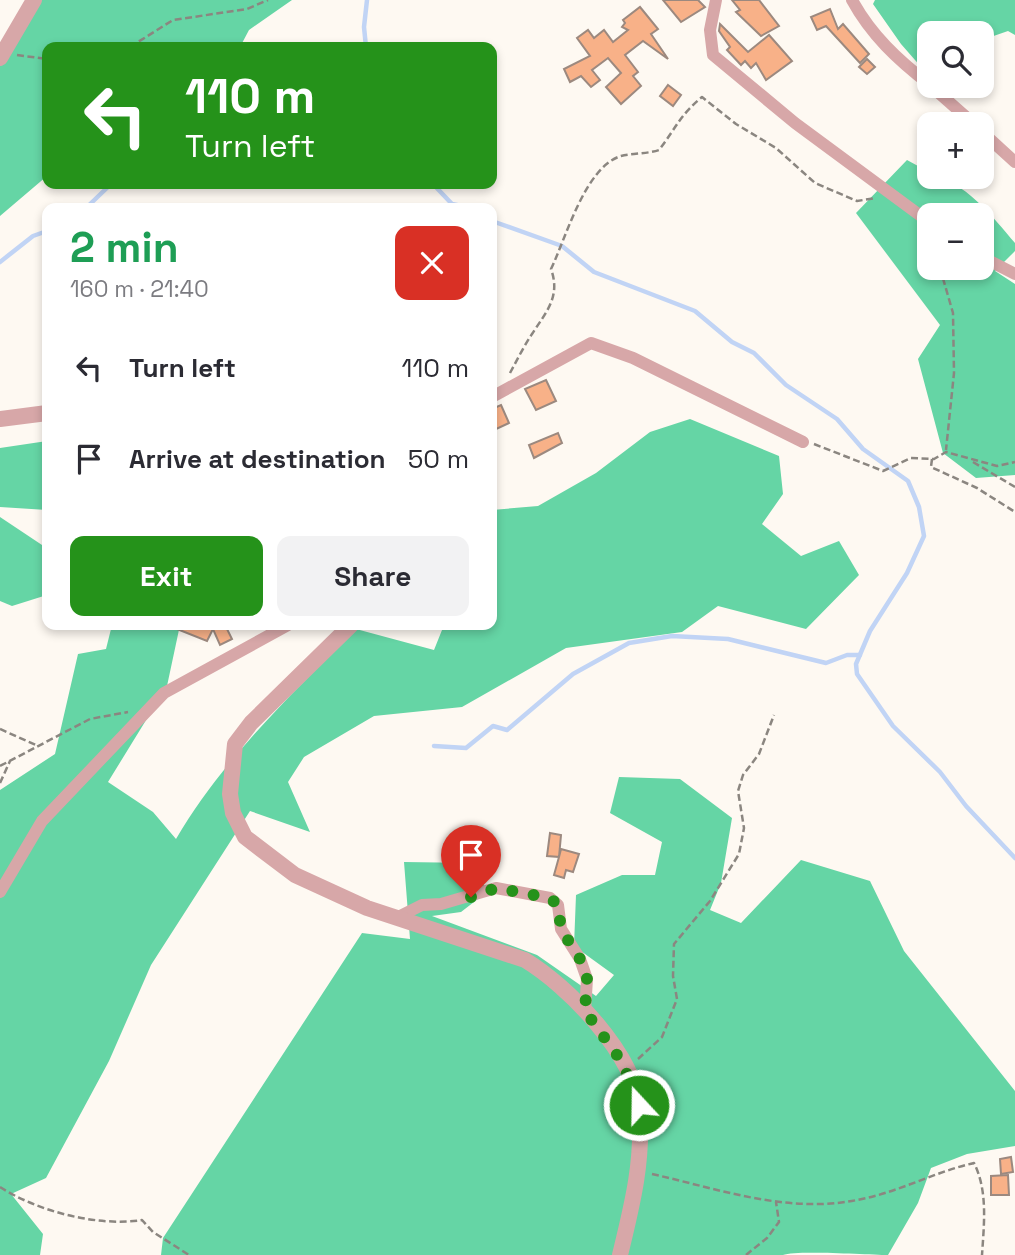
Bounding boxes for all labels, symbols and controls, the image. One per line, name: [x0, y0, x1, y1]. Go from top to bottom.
map controls: [917, 21, 994, 280]
button: search: [917, 21, 994, 98]
text: 110 m: [185, 65, 315, 127]
icon: left: [70, 70, 161, 161]
button: +: [917, 112, 994, 189]
text: Turn left: [185, 126, 315, 166]
button: −: [917, 203, 994, 280]
text: 2 min: [70, 221, 179, 274]
button: close: [395, 226, 469, 300]
text: 160 m · 21:40: [70, 274, 209, 304]
icon: left: [70, 349, 108, 387]
text: Turn left: [129, 351, 236, 385]
text: 110 m: [402, 351, 469, 385]
icon: arrive: [70, 440, 108, 478]
text: Arrive at destination: [129, 442, 386, 476]
text: 50 m: [408, 442, 469, 476]
button: Exit: [70, 536, 263, 616]
button: Share: [277, 536, 469, 616]
pin: [441, 825, 501, 897]
icon: arrive: [452, 836, 490, 874]
position arrow: [602, 1068, 676, 1142]

